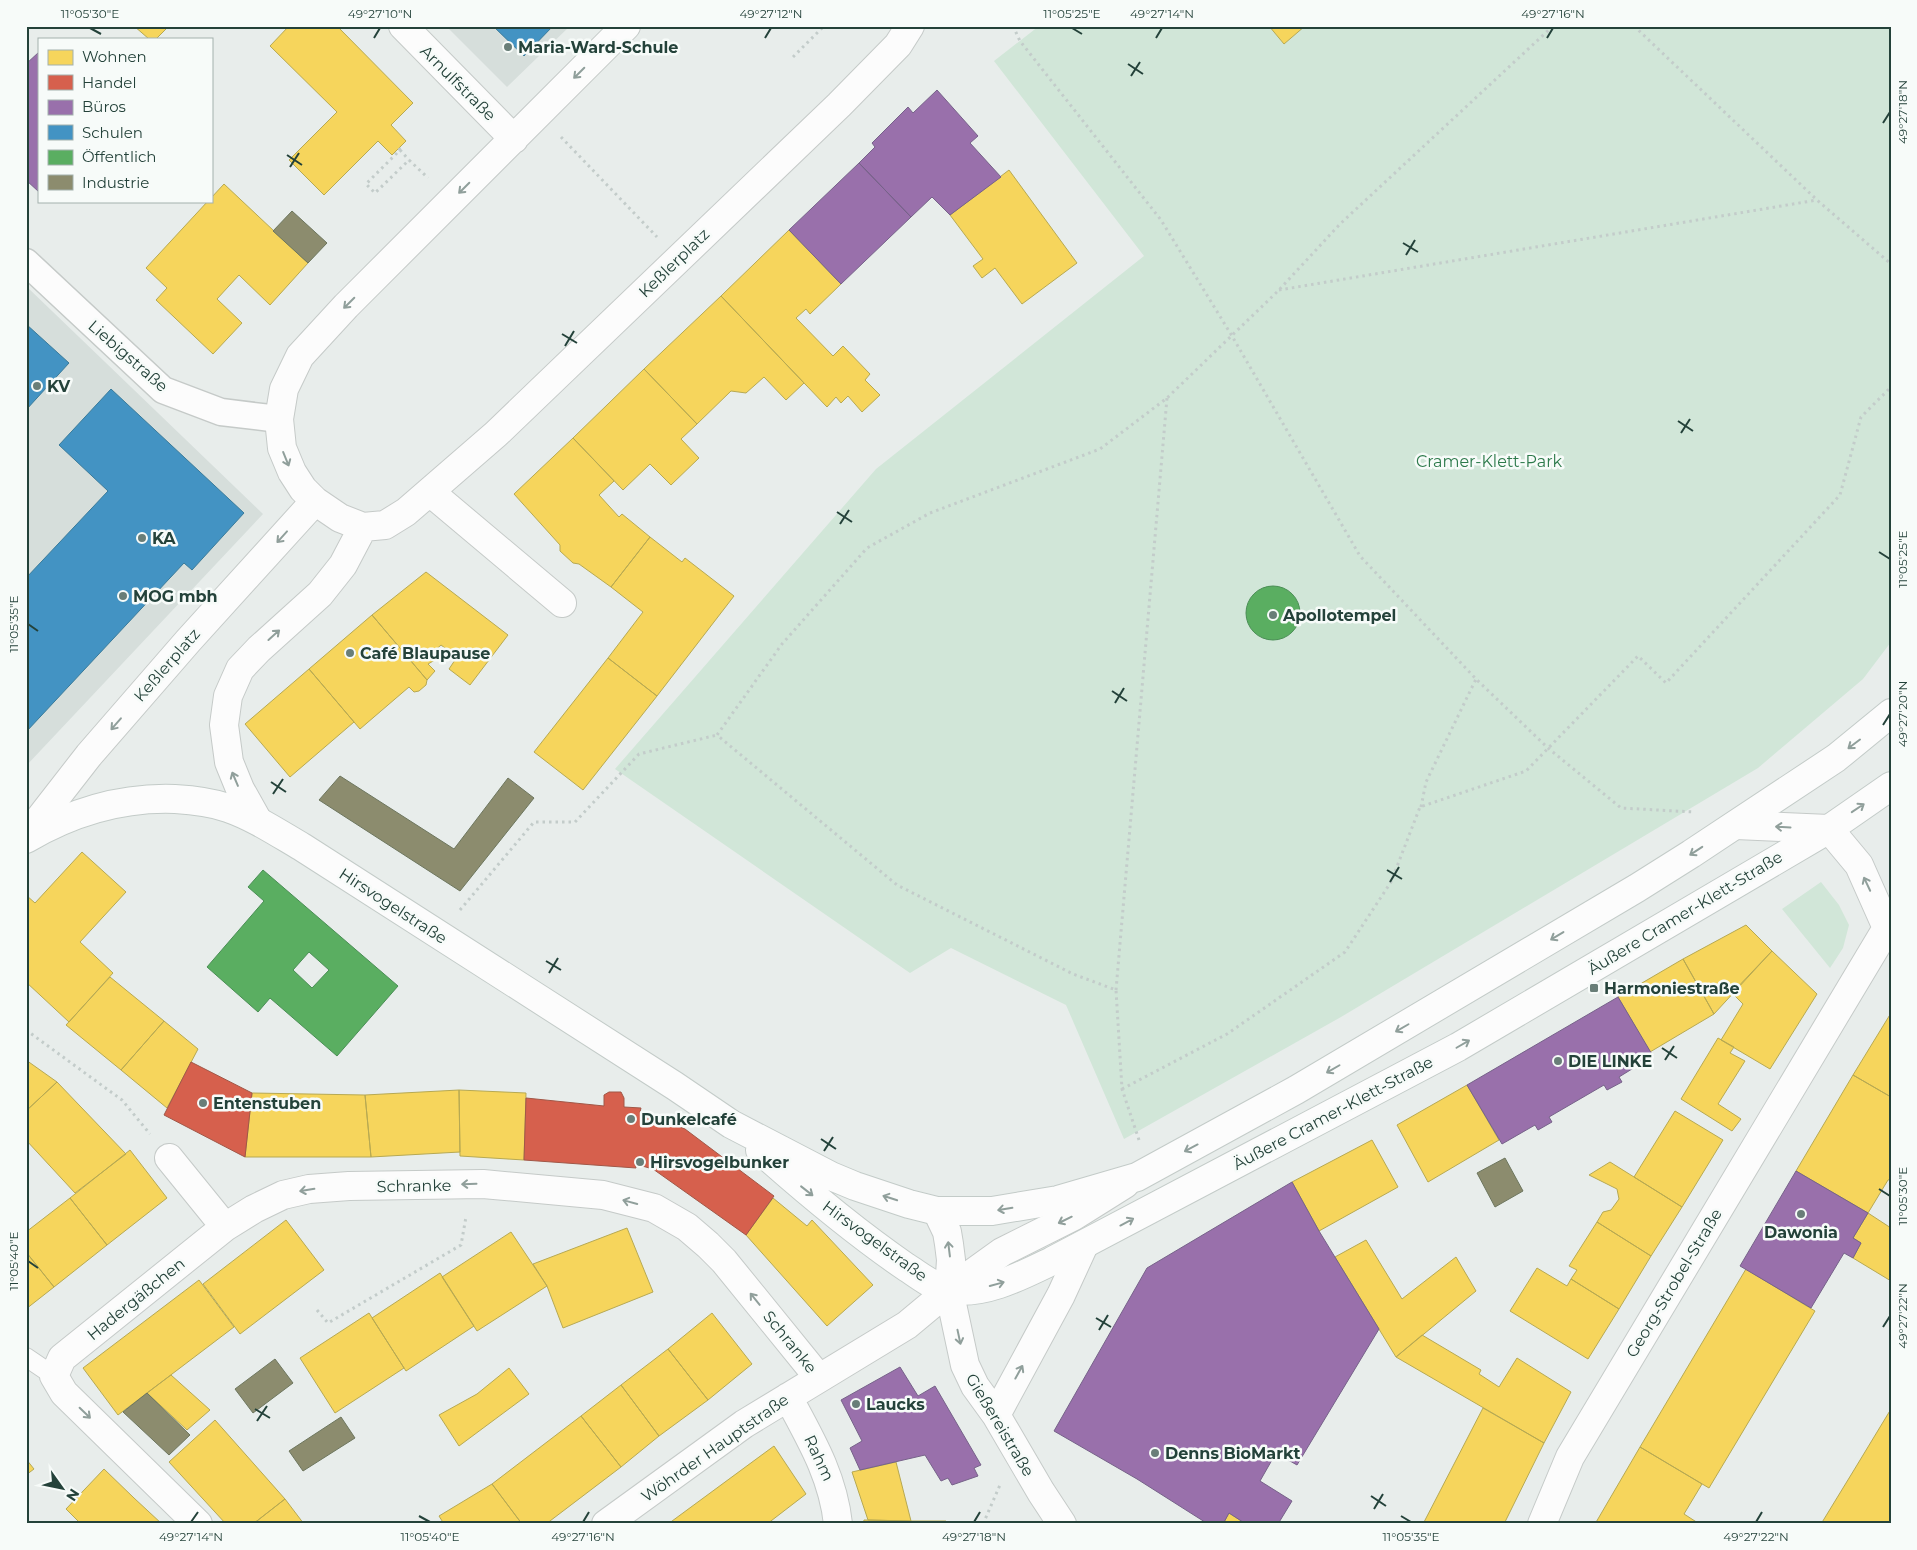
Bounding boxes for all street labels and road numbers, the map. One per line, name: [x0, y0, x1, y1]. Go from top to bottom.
street label: Arnulfstraße: [416, 41, 500, 125]
street label: Keßlerplatz: [635, 225, 713, 301]
street label: Liebigstraße: [84, 316, 172, 396]
street label: Keßlerplatz: [130, 624, 204, 706]
street label: Äußere Cramer-Klett-Straße: [1584, 846, 1786, 979]
street label: Hirsvogelstraße: [336, 864, 450, 948]
street label: Äußere Cramer-Klett-Straße: [1229, 1051, 1436, 1174]
street label: Schranke: [377, 1176, 451, 1196]
street label: Hirsvogelstraße: [819, 1197, 931, 1285]
street label: Georg-Strobel-Straße: [1622, 1205, 1726, 1361]
street label: Hadergäßchen: [83, 1254, 189, 1344]
street label: Schranke: [759, 1307, 821, 1377]
street label: Gießereistraße: [962, 1370, 1038, 1480]
street label: Wöhrder Hauptstraße: [638, 1390, 792, 1506]
street label: Rahm: [800, 1432, 838, 1484]

